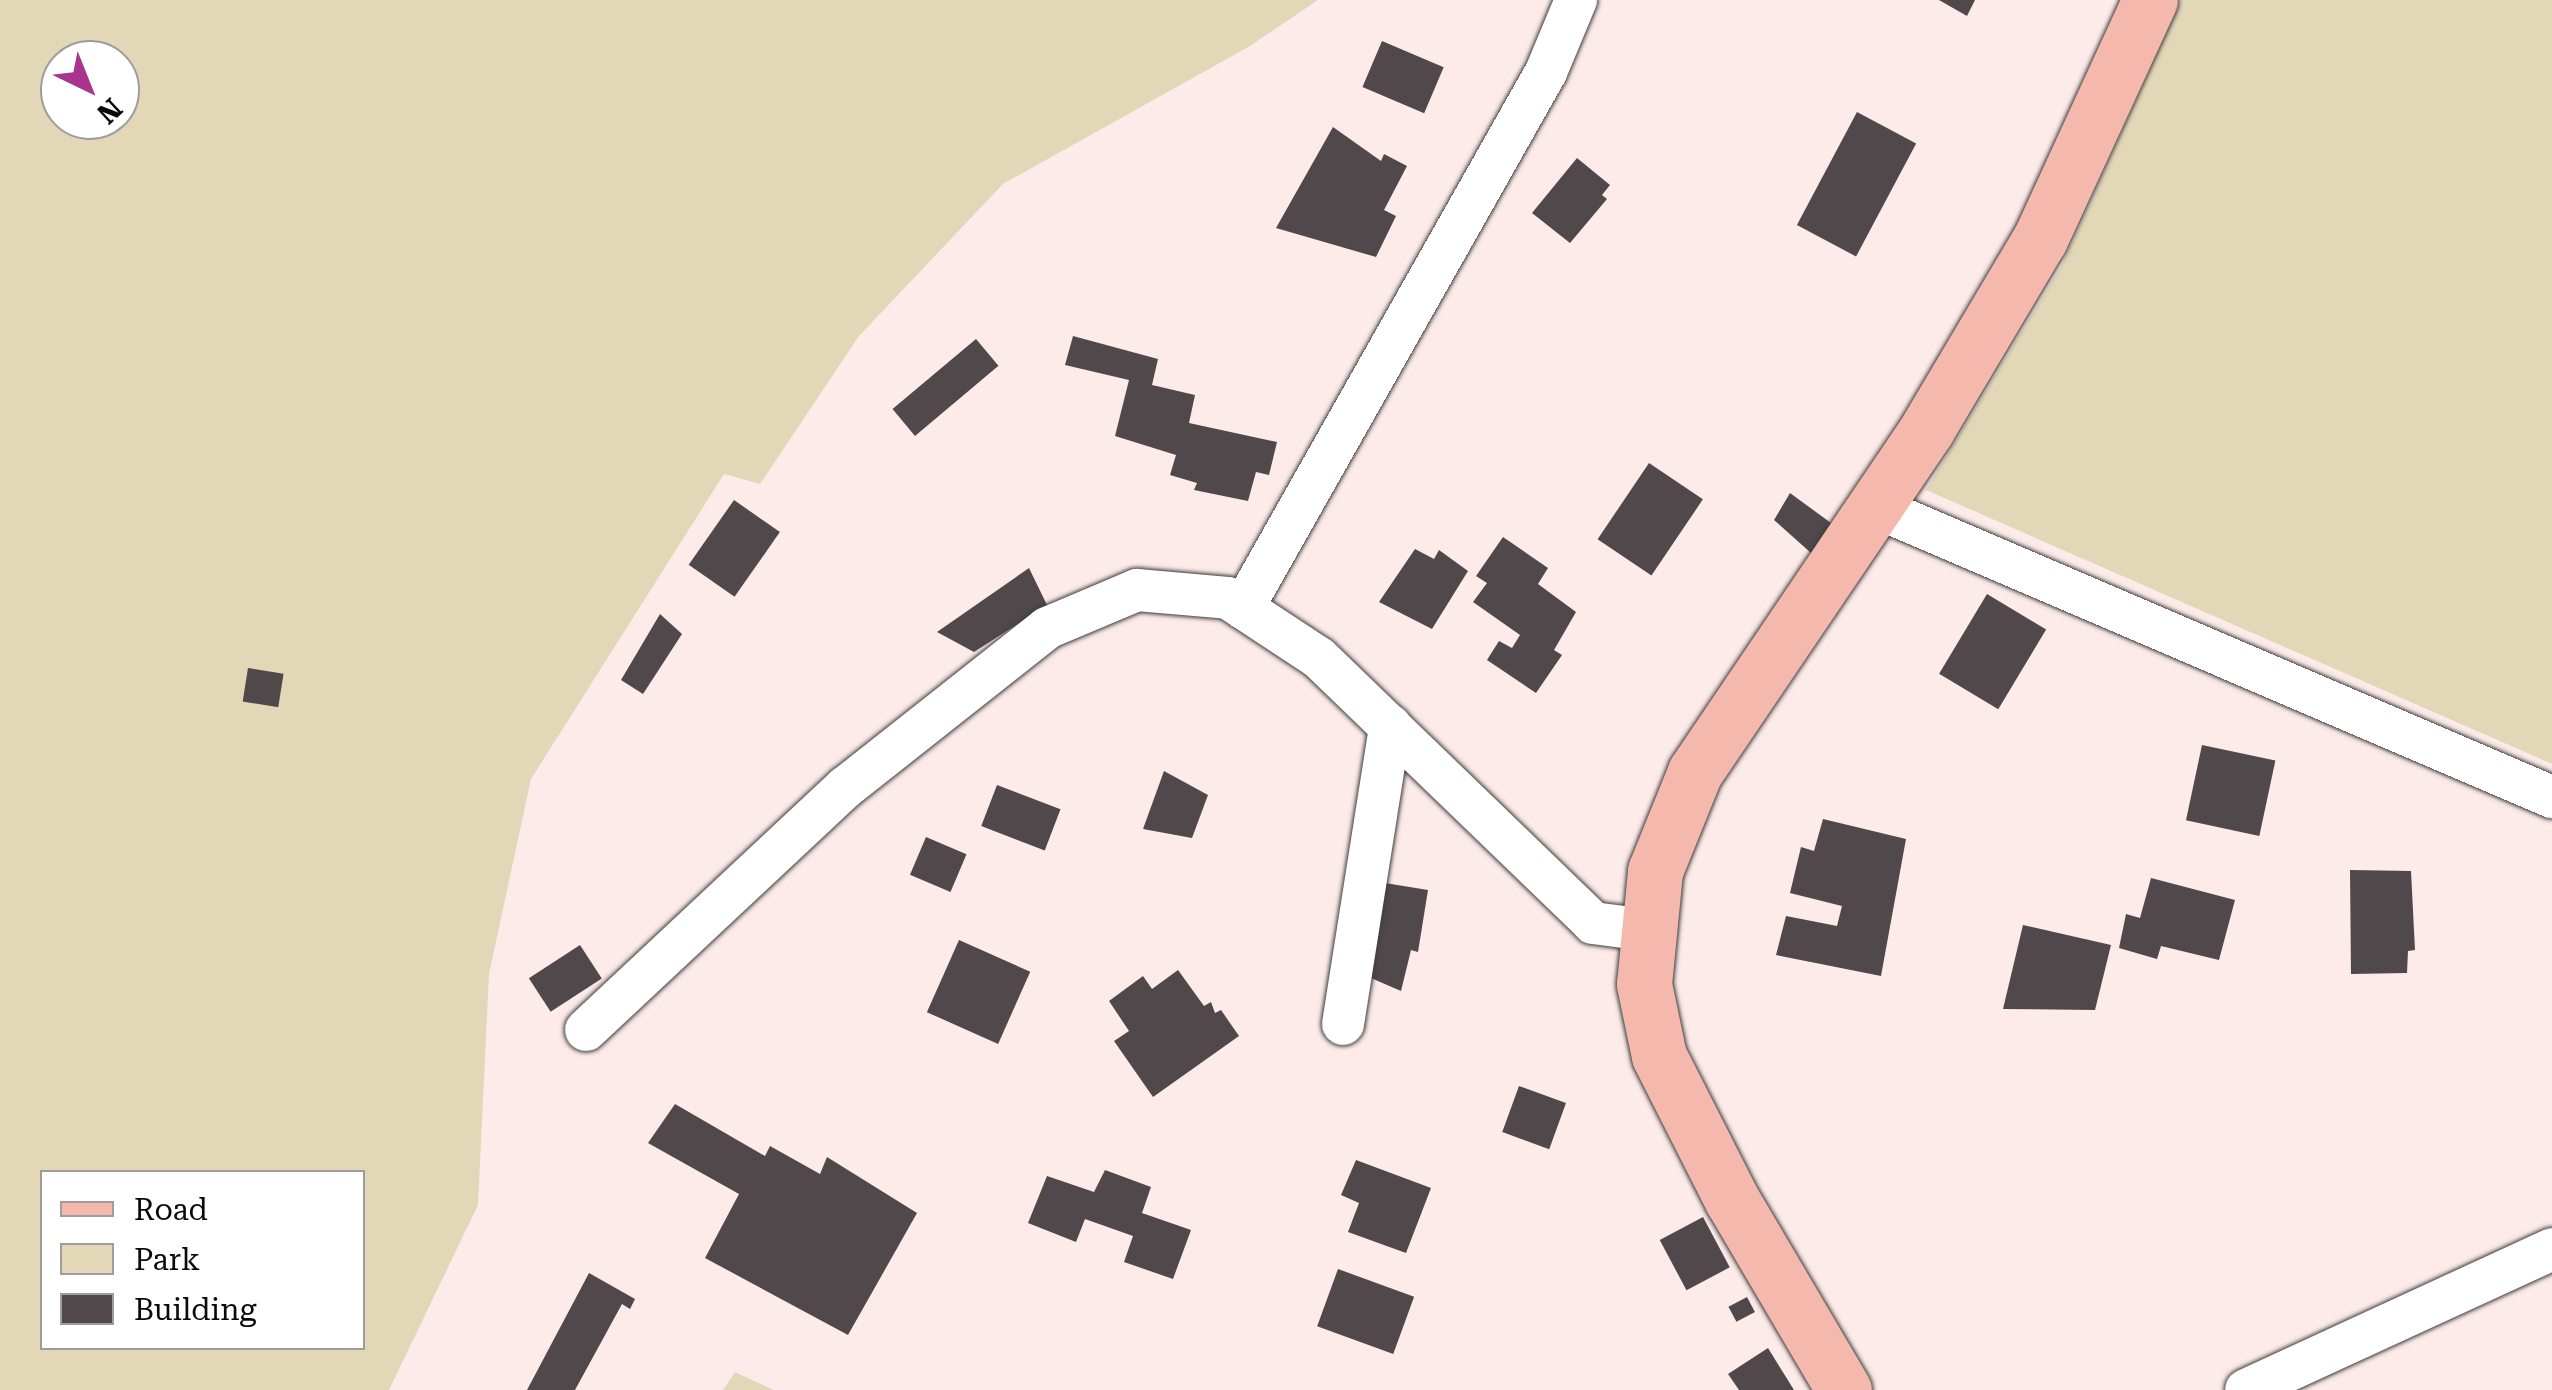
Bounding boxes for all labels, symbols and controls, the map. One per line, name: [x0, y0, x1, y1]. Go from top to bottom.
north arrow: [40, 40, 140, 140]
text: N: [90, 91, 129, 130]
legend: [40, 1170, 365, 1350]
text: Road: [134, 1192, 208, 1227]
text: Park: [134, 1242, 200, 1277]
text: Building: [134, 1292, 257, 1327]

